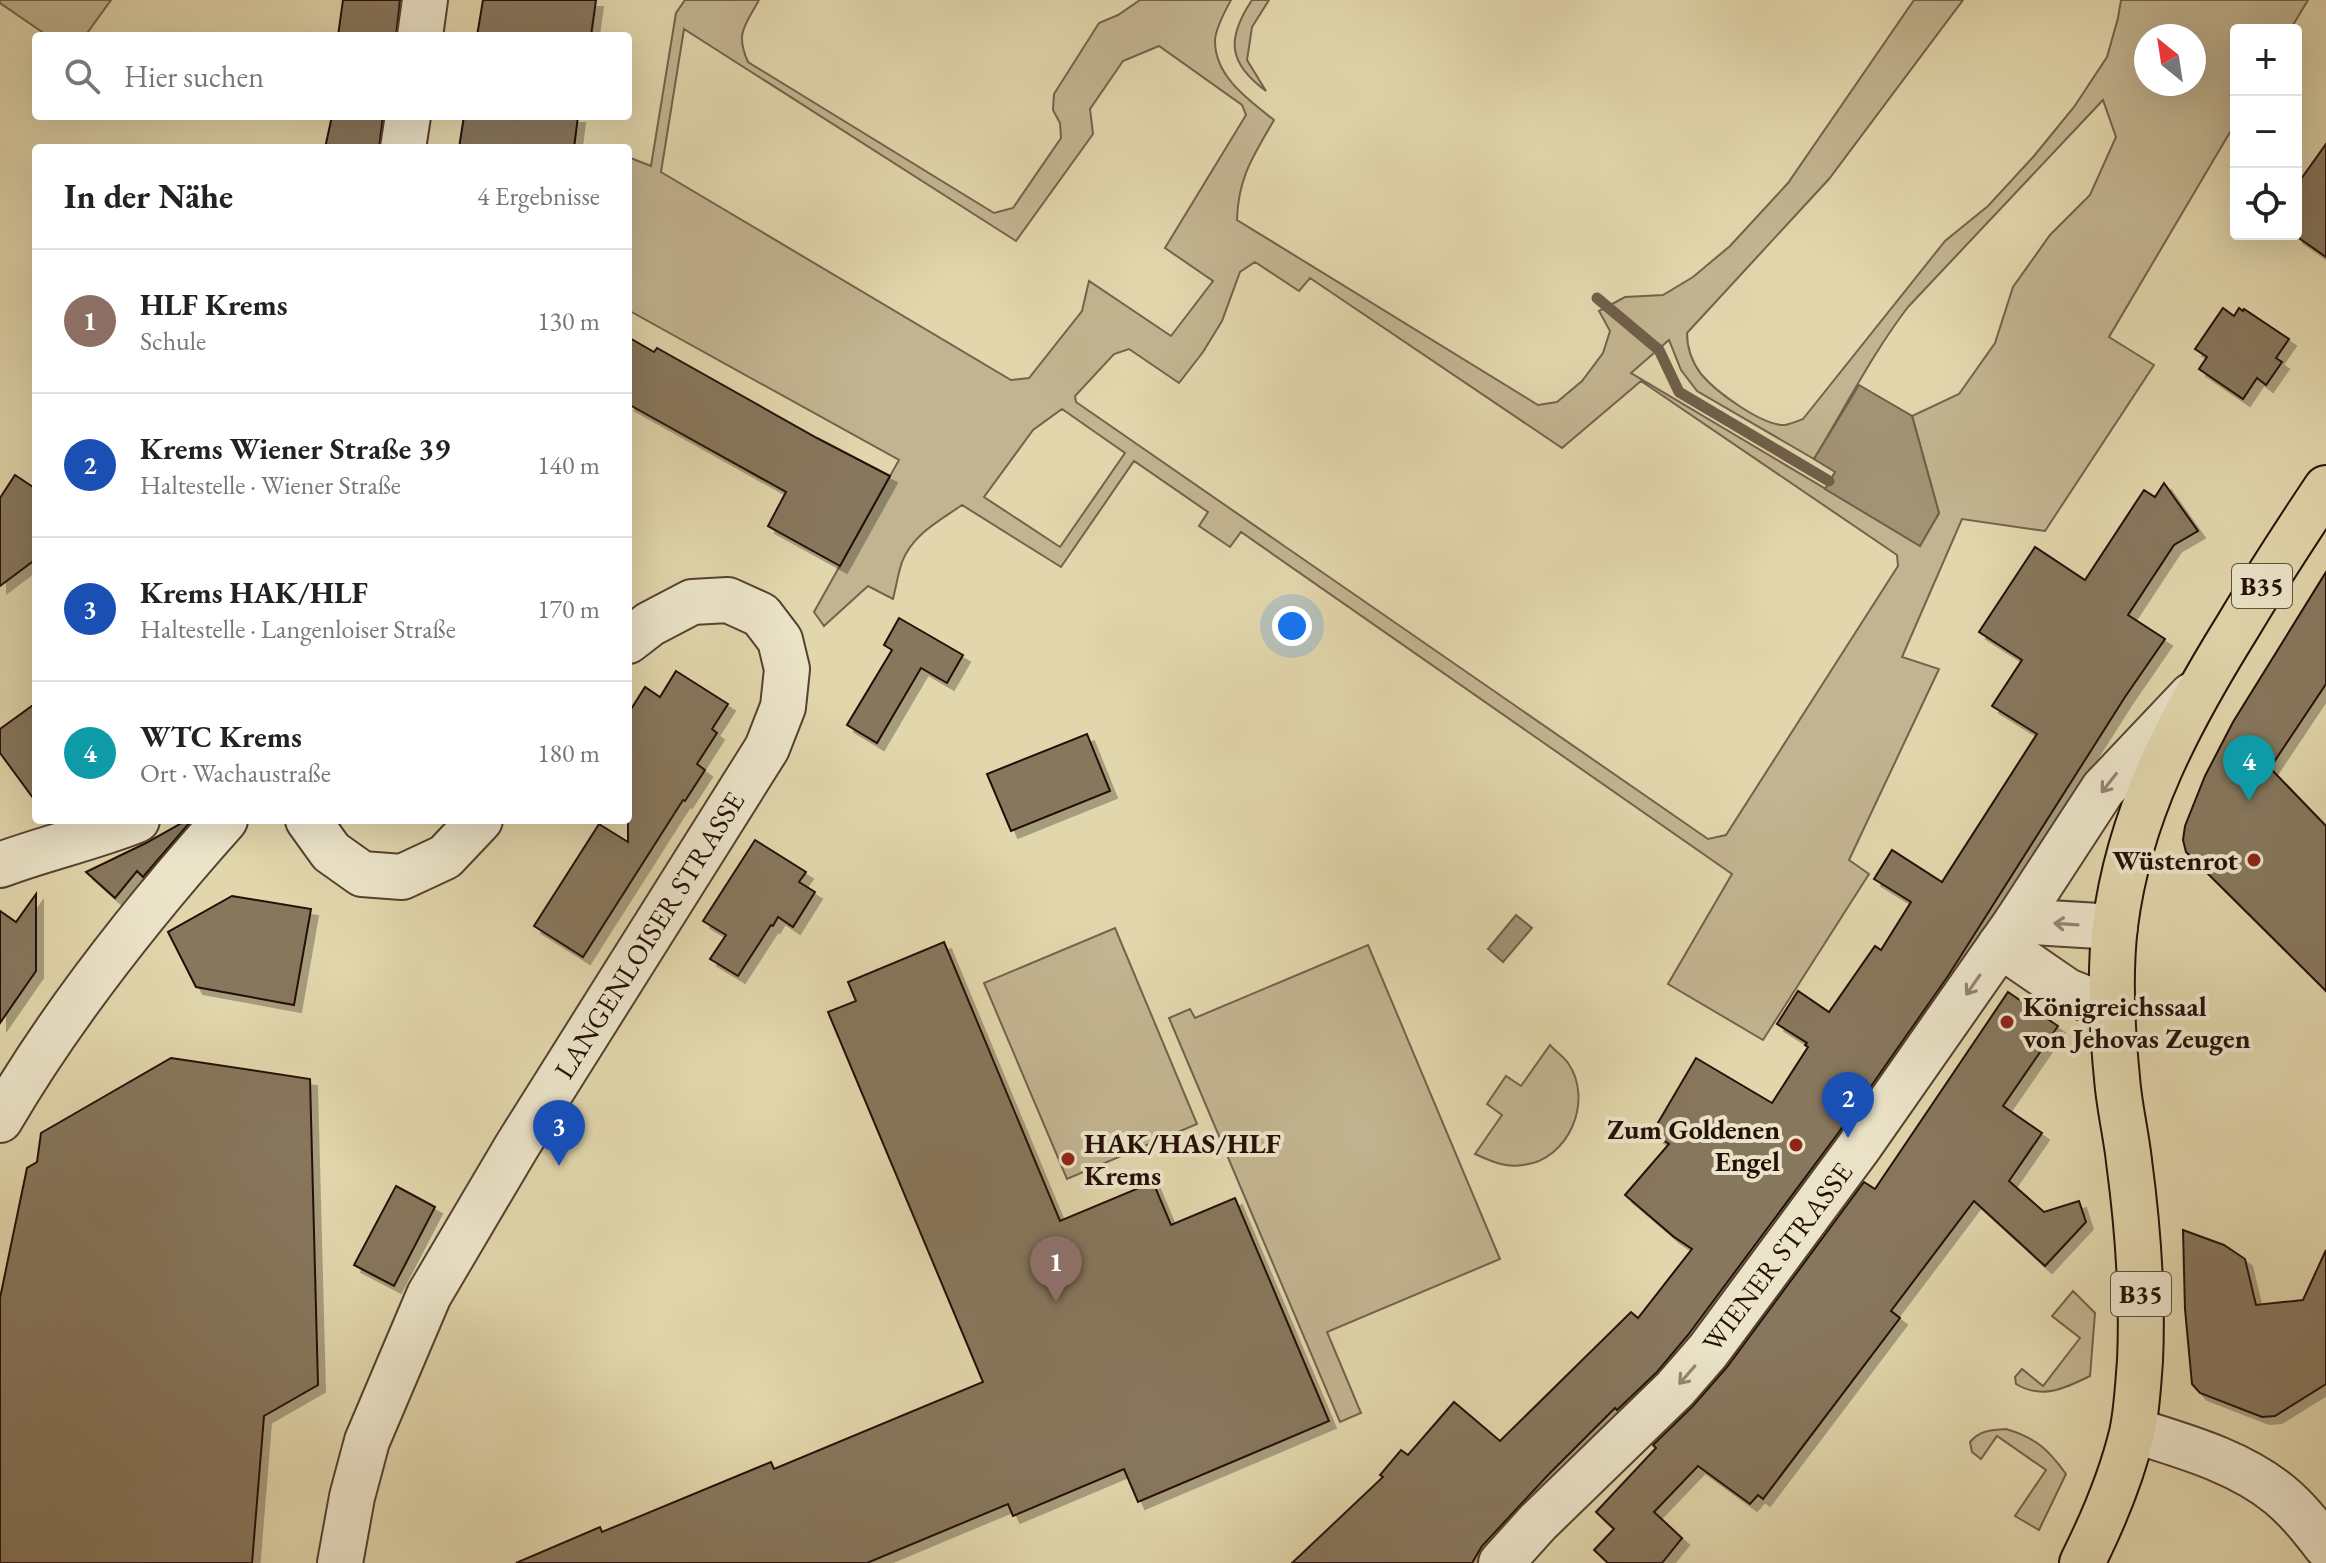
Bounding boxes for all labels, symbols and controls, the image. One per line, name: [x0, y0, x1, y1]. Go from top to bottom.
north arrow: [2134, 24, 2206, 96]
map controls: [2230, 24, 2302, 240]
button: +: [2230, 24, 2302, 96]
search box: [32, 32, 632, 120]
icon: search: [60, 54, 104, 98]
text: Hier suchen: [124, 57, 264, 96]
button: −: [2230, 96, 2302, 168]
button: locate: [2230, 168, 2302, 240]
text: In der Nähe: [64, 174, 233, 218]
text: 4 Ergebnisse: [477, 179, 600, 213]
text: HLF Krems: [140, 285, 288, 324]
text: 1: [83, 304, 97, 338]
text: 130 m: [537, 304, 600, 338]
text: Schule: [140, 324, 206, 358]
text: Krems Wiener Straße 39: [140, 429, 450, 468]
text: 2: [83, 448, 97, 482]
text: 140 m: [537, 448, 600, 482]
text: Haltestelle · Wiener Straße: [140, 468, 401, 502]
road number: B35: [2232, 564, 2292, 608]
text: Krems HAK/HLF: [140, 573, 368, 612]
text: 3: [83, 592, 97, 626]
text: 170 m: [537, 592, 600, 626]
your location: [1272, 606, 1312, 646]
text: Haltestelle · Langenloiser Straße: [140, 612, 456, 646]
text: WTC Krems: [140, 717, 302, 756]
pin: 4: [2223, 735, 2275, 801]
text: 4: [83, 736, 97, 770]
text: 180 m: [537, 736, 600, 770]
text: Ort · Wachaustraße: [140, 756, 331, 790]
one-way arrow: [2100, 772, 2117, 793]
street label: LANGENLOISER STRASSE: [546, 785, 752, 1085]
place label: Wüstenrot: [2112, 842, 2238, 878]
marker: Wüstenrot: [2245, 851, 2263, 869]
one-way arrow: [2053, 916, 2080, 931]
one-way arrow: [1965, 973, 1981, 995]
place label: Königreichssaal von Jehovas Zeugen: [2023, 988, 2251, 1056]
marker: Königreichssaal von Jehovas Zeugen: [1998, 1013, 2016, 1031]
pin: 2: [1822, 1072, 1874, 1138]
pin: 3: [533, 1100, 585, 1166]
place label: Zum Goldenen Engel: [1607, 1111, 1780, 1179]
place label: HAK/HAS/HLF Krems: [1084, 1125, 1281, 1193]
marker: Zum Goldenen Engel: [1787, 1136, 1805, 1154]
marker: HAK/HAS/HLF Krems: [1059, 1150, 1077, 1168]
street label: WIENER STRASSE: [1694, 1155, 1860, 1359]
pin: 1: [1030, 1236, 1082, 1302]
road number: B35: [2111, 1272, 2171, 1316]
one-way arrow: [1678, 1365, 1696, 1385]

